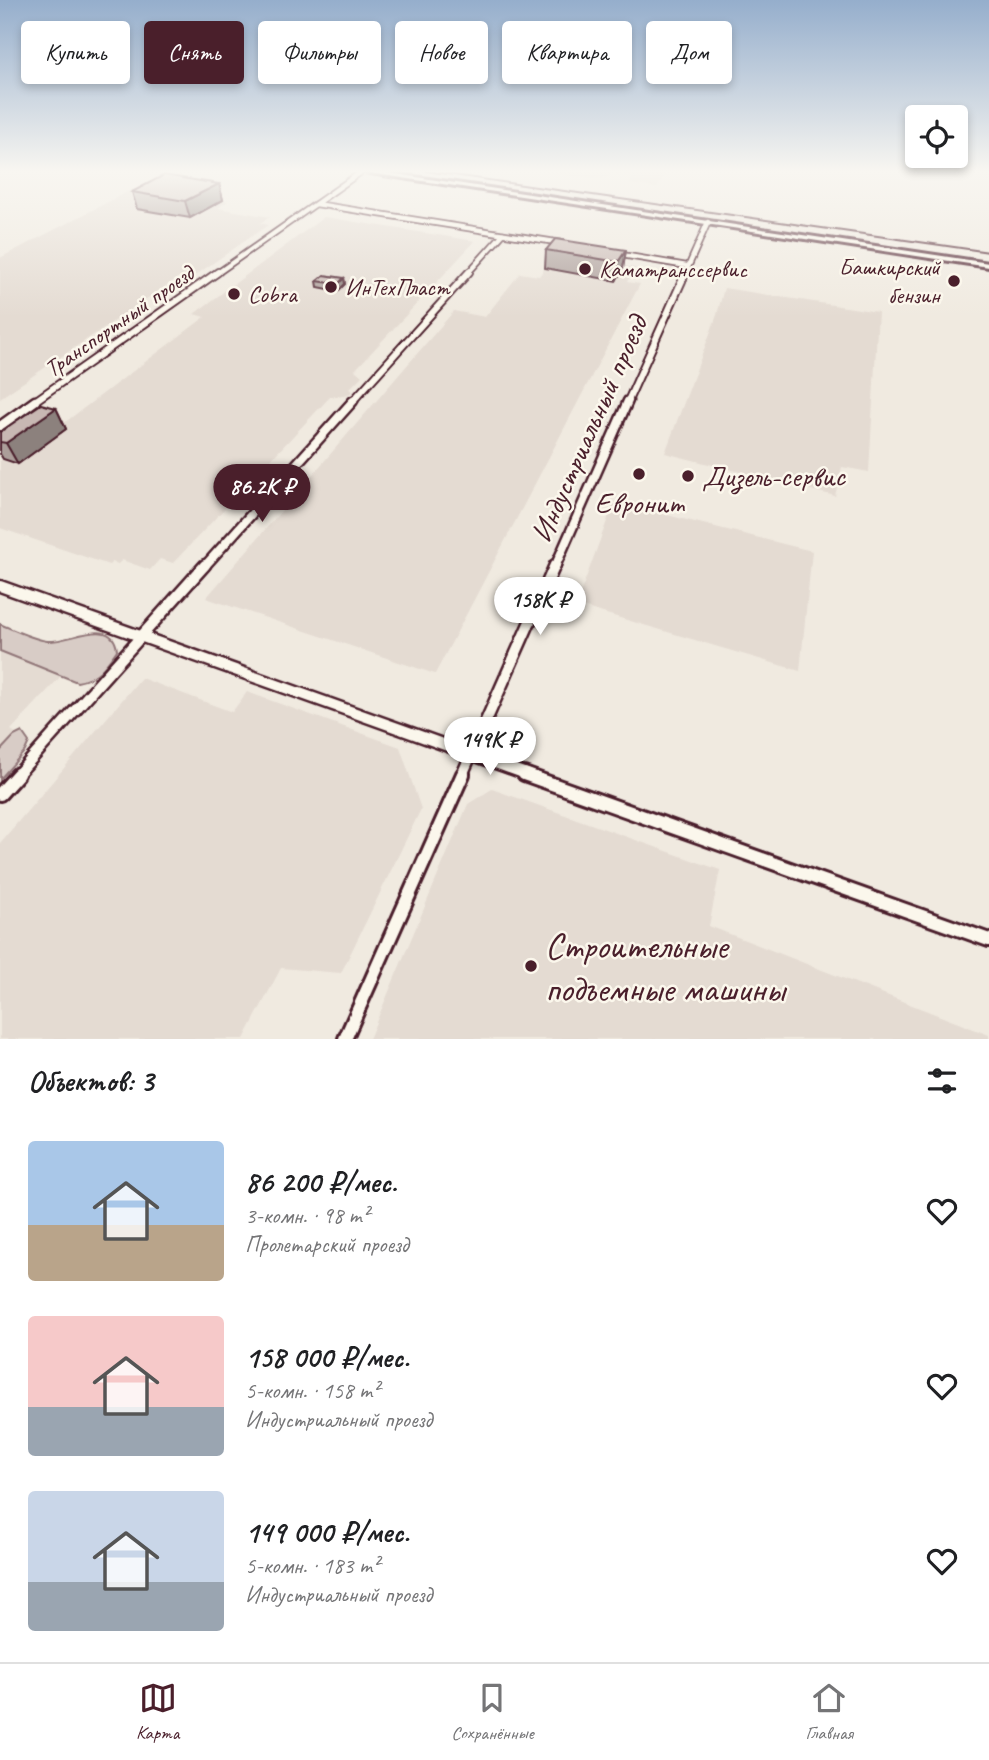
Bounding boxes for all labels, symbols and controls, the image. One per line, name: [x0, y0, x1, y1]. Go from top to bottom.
chip: Купить: [21, 21, 130, 84]
chip: Снять: [144, 21, 244, 84]
chip: Фильтры: [258, 21, 381, 84]
chip: Новое: [395, 21, 488, 84]
chip: Квартира: [502, 21, 632, 84]
chip: Дом: [646, 21, 732, 84]
map controls: [905, 105, 968, 168]
button: locate: [905, 105, 968, 168]
place label: Башкирский бензин: [839, 252, 942, 310]
place label: Каматранссервис: [599, 254, 748, 284]
street label: Транспортный проезд: [38, 257, 202, 384]
marker: Каматранссервис: [577, 261, 593, 277]
place label: ИнТехПласт: [345, 272, 451, 302]
marker: Башкирский бензин: [946, 273, 962, 289]
place label: Cobra: [248, 279, 298, 309]
marker: ИнТехПласт: [323, 279, 339, 295]
marker: Cobra: [226, 286, 242, 302]
street label: Индустриальный проезд: [522, 308, 657, 548]
place label: Дизель-сервис: [702, 457, 846, 495]
pin: 86.2K ₽: [197, 464, 327, 524]
marker: Евронит: [631, 466, 647, 482]
marker: Дизель-сервис: [680, 468, 696, 484]
text: 86.2K ₽: [229, 472, 295, 501]
place label: Евронит: [595, 484, 686, 522]
pin: 158K ₽: [483, 578, 597, 637]
text: 158K ₽: [510, 585, 570, 614]
pin: 149K ₽: [433, 718, 547, 777]
text: 149K ₽: [460, 725, 520, 754]
place label: Строительные подъемные машины: [545, 922, 787, 1012]
marker: Строительные подъемные машины: [523, 958, 539, 974]
text: Объектов: 3: [28, 1062, 153, 1100]
icon: filters: [923, 1062, 961, 1100]
text: 86 200 ₽/мес.: [245, 1163, 397, 1201]
icon: home: [84, 1169, 168, 1253]
icon: heart: [923, 1192, 961, 1230]
text: 3-комн. · 98 m²: [245, 1201, 369, 1230]
text: Пролетарский проезд: [245, 1230, 409, 1259]
text: 158 000 ₽/мес.: [245, 1338, 409, 1376]
icon: home: [84, 1344, 168, 1428]
icon: heart: [923, 1367, 961, 1405]
text: 5-комн. · 158 m²: [245, 1376, 379, 1405]
text: Индустриальный проезд: [245, 1405, 432, 1434]
text: 149 000 ₽/мес.: [245, 1513, 409, 1551]
icon: home: [84, 1519, 168, 1603]
icon: heart: [923, 1542, 961, 1580]
text: 5-комн. · 183 m²: [245, 1551, 379, 1580]
text: Индустриальный проезд: [245, 1580, 432, 1609]
tab: Карта: [136, 1679, 179, 1745]
tab: Сохранённые: [451, 1679, 534, 1745]
tab: Главная: [805, 1679, 853, 1745]

